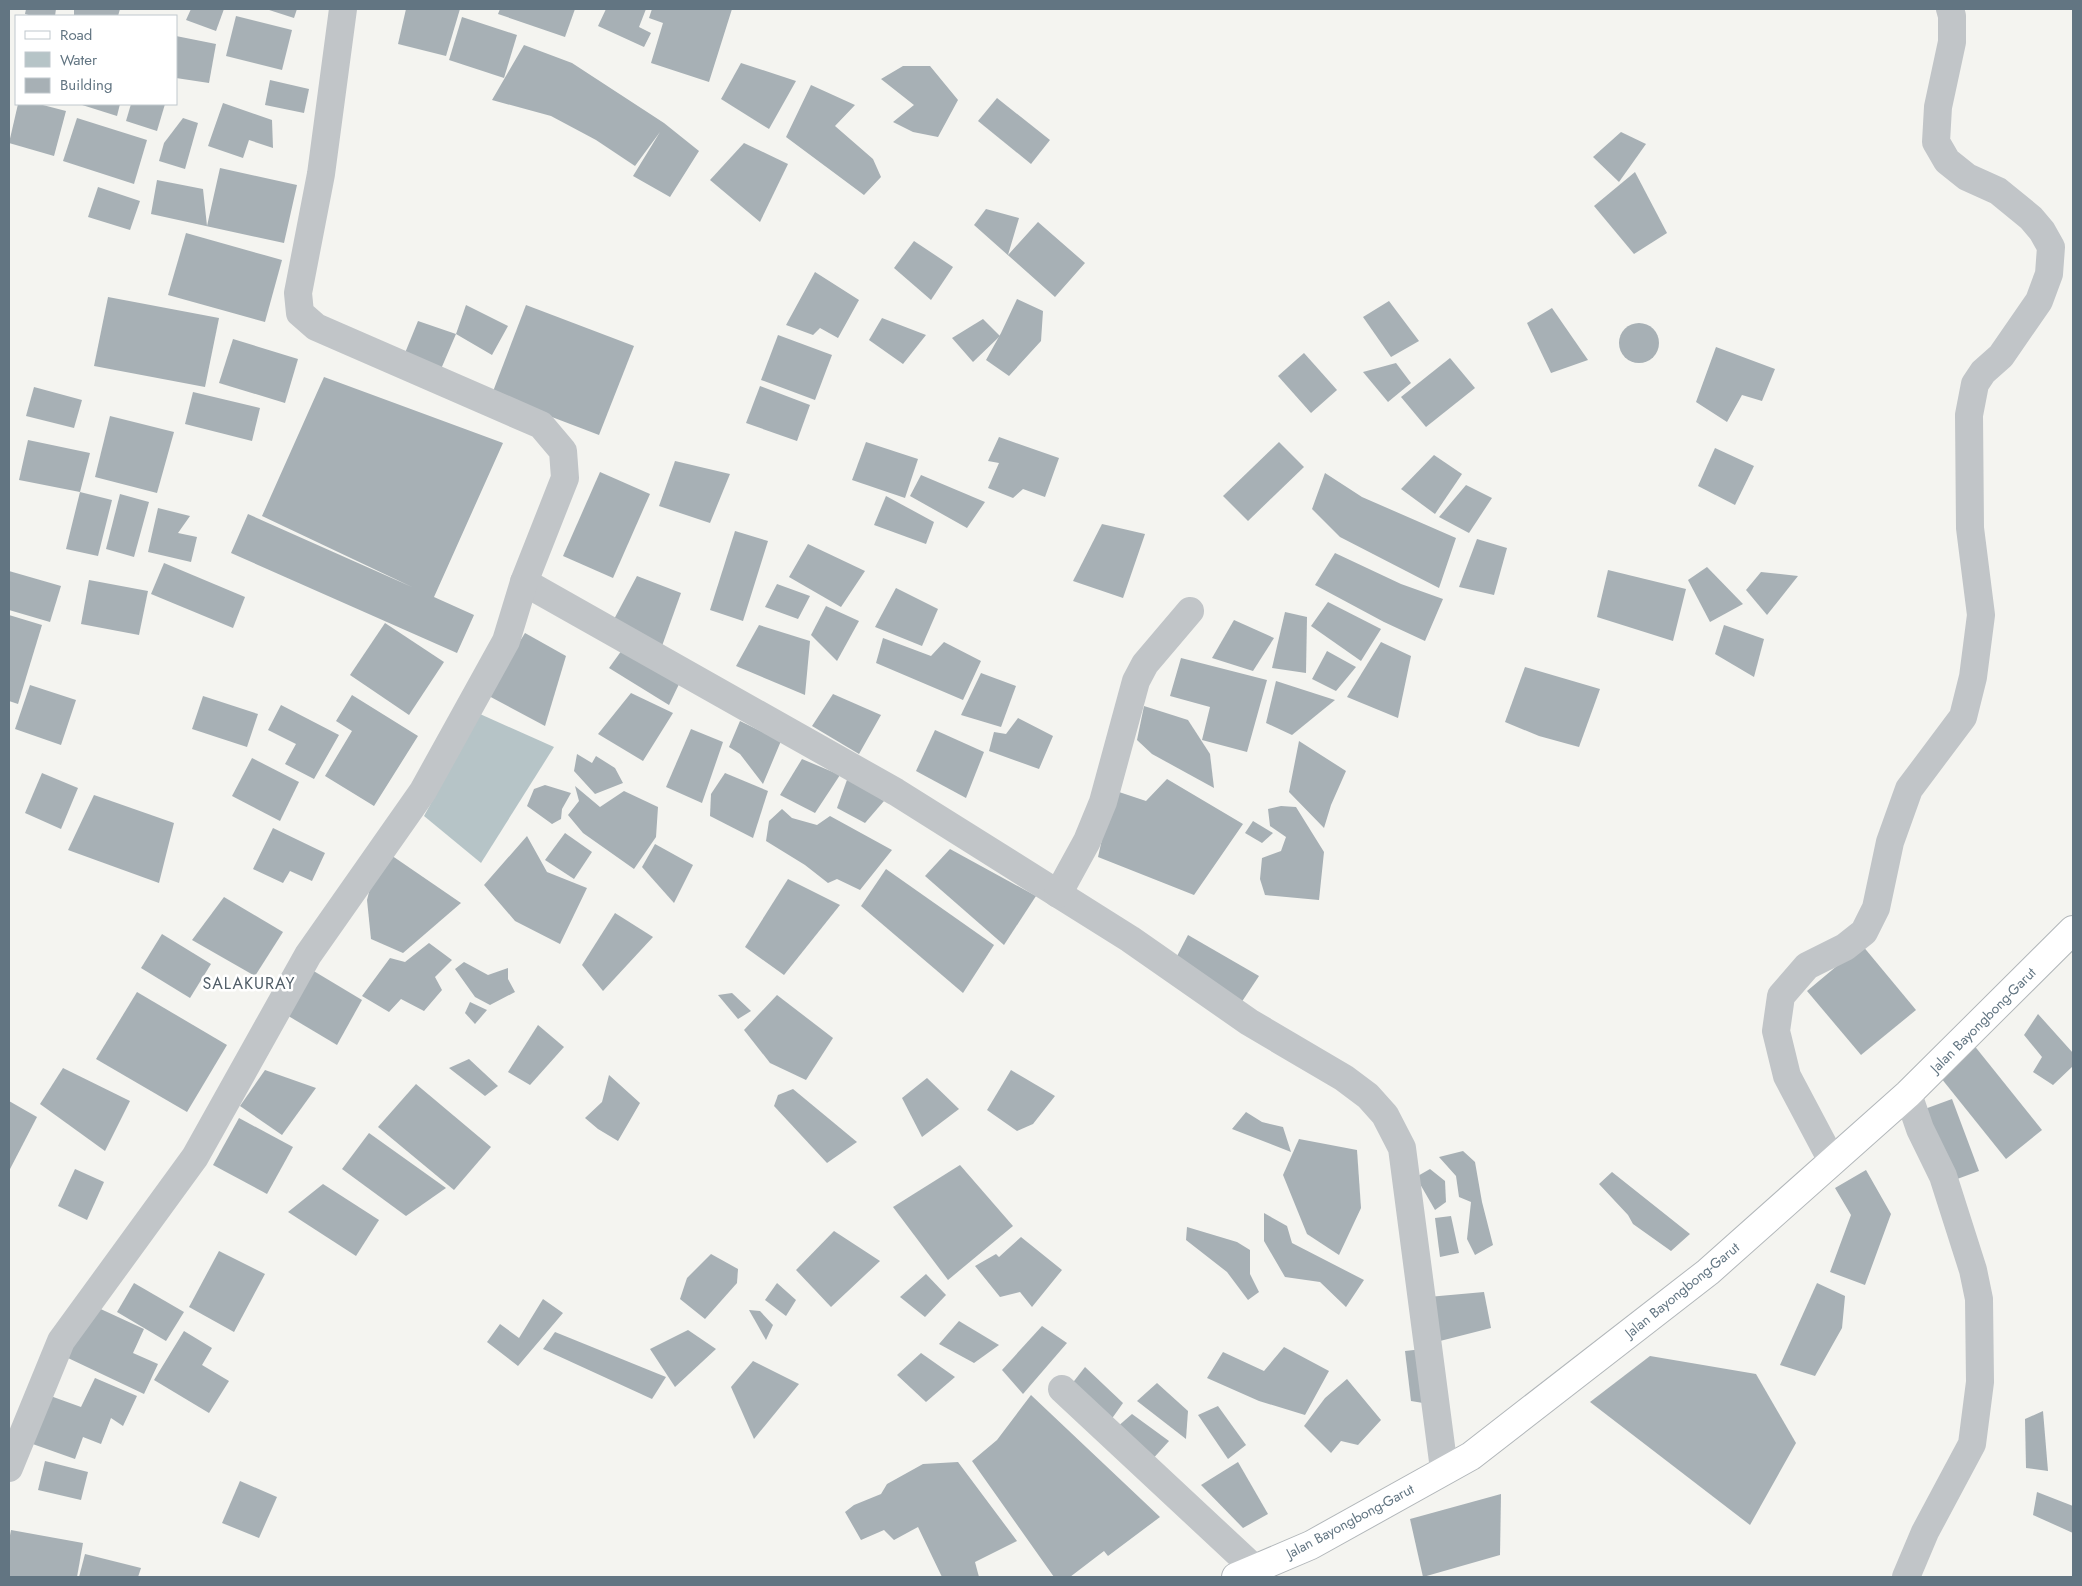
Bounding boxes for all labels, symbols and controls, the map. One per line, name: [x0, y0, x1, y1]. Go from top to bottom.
legend: [15, 15, 178, 105]
text: Road: [60, 24, 92, 46]
text: Water: [60, 49, 98, 71]
text: Building: [60, 74, 112, 96]
street label: Jalan Bayongbong-Garut: [1924, 962, 2041, 1079]
district label: SALAKURAY: [202, 972, 296, 995]
street label: Jalan Bayongbong-Garut: [1619, 1237, 1744, 1344]
street label: Jalan Bayongbong-Garut: [1281, 1479, 1418, 1564]

